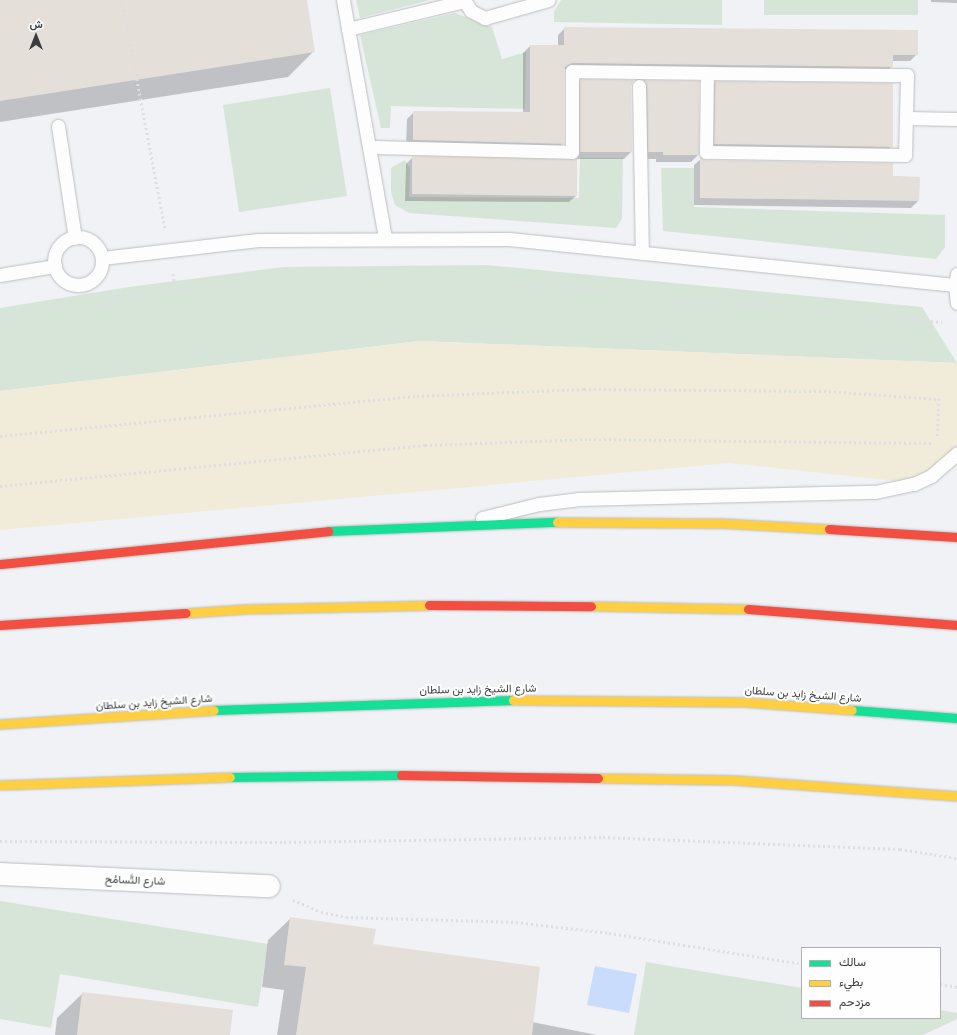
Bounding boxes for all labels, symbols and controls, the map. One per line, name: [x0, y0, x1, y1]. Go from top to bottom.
north arrow: [16, 16, 56, 56]
text: ش: [29, 17, 43, 31]
street label: شارع الشيخ زايد بن سلطان: [419, 681, 537, 697]
street label: شارع الشيخ زايد بن سلطان: [744, 683, 862, 705]
street label: شارع الشيخ زايد بن سلطان: [95, 691, 213, 713]
street label: شارع التَّسامُح: [105, 872, 165, 888]
legend: [801, 947, 941, 1019]
text: سالك: [839, 954, 866, 970]
text: بطيء: [839, 974, 863, 990]
text: مزدحم: [839, 994, 870, 1010]

